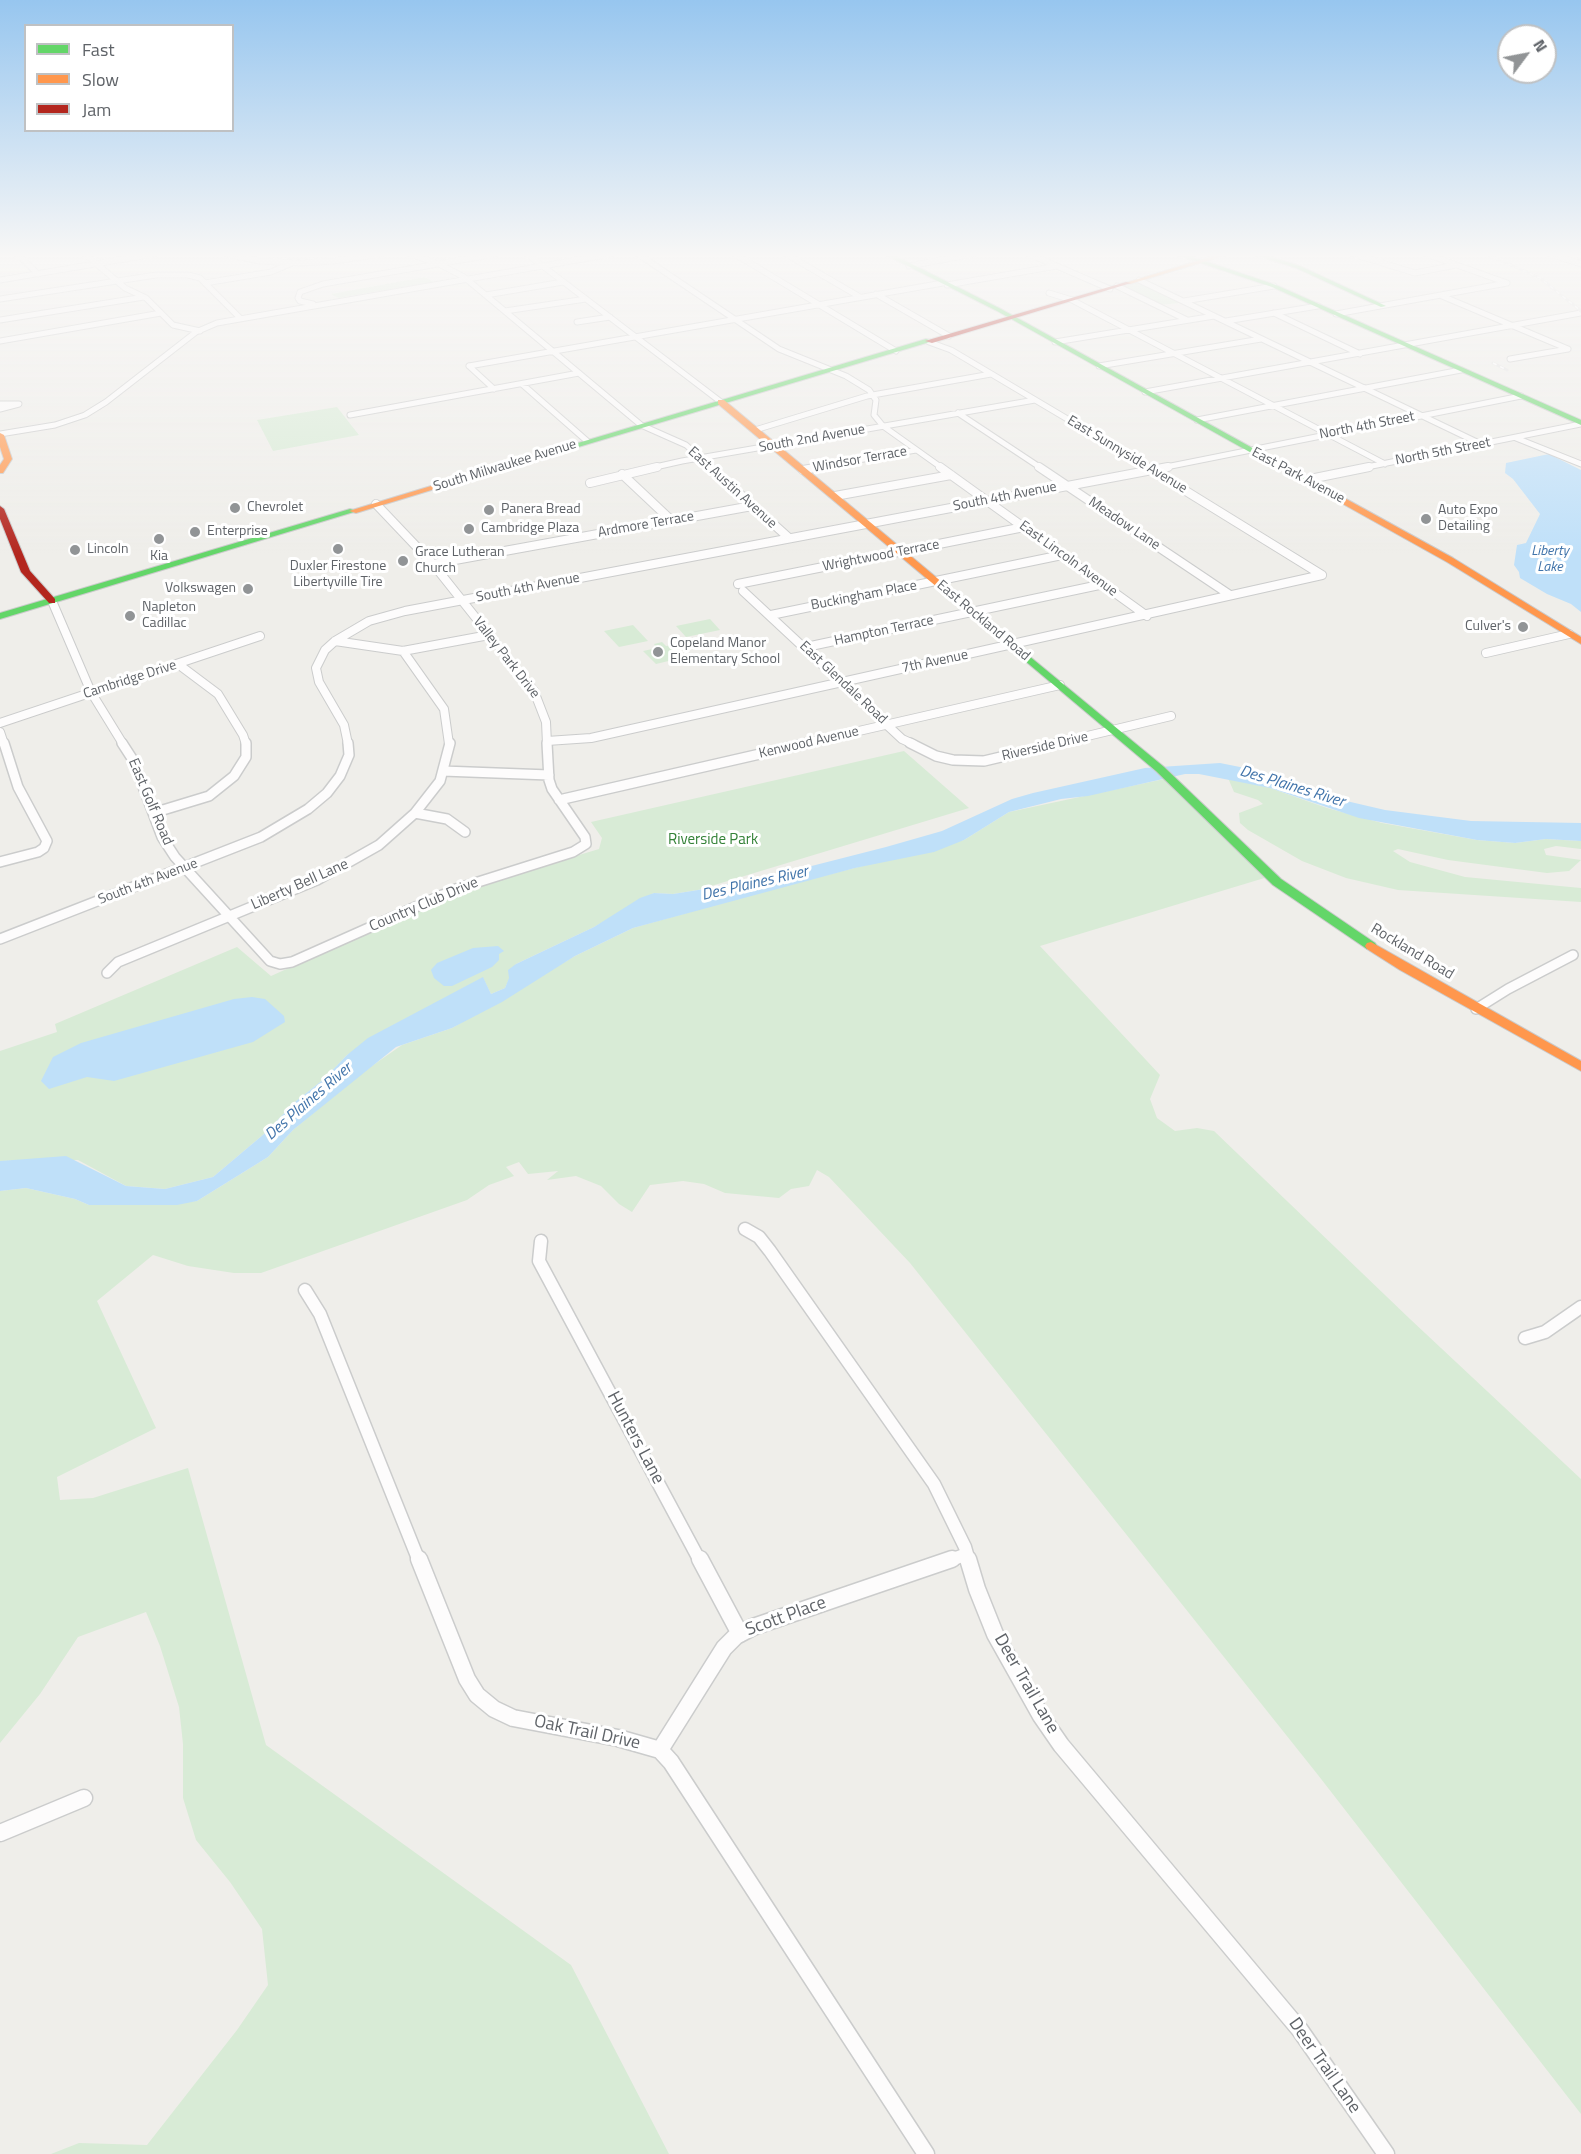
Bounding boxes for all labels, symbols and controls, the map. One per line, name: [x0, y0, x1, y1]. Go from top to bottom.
legend: [24, 24, 234, 132]
north arrow: [1497, 24, 1557, 84]
text: N: [1527, 34, 1554, 57]
text: Fast: [82, 36, 115, 63]
text: Slow: [82, 66, 119, 93]
text: Jam: [82, 96, 111, 123]
street label: North 4th Street: [1318, 409, 1416, 443]
street label: East Sunnyside Avenue: [1064, 413, 1190, 497]
street label: South 2nd Avenue: [758, 421, 866, 457]
street label: North 5th Street: [1394, 435, 1492, 469]
street label: South Milwaukee Avenue: [432, 436, 578, 496]
street label: Windsor Terrace: [812, 443, 908, 477]
street label: East Austin Avenue: [684, 444, 780, 532]
street label: East Park Avenue: [1249, 444, 1347, 508]
street label: South 4th Avenue: [952, 479, 1058, 515]
street label: Meadow Lane: [1085, 494, 1163, 554]
place label: Chevrolet: [247, 500, 303, 516]
marker: Chevrolet: [228, 501, 242, 515]
place label: Panera Bread: [501, 502, 581, 518]
marker: Panera Bread: [482, 503, 496, 517]
place label: Auto Expo Detailing: [1438, 503, 1498, 536]
street label: Ardmore Terrace: [597, 508, 695, 542]
marker: Auto Expo Detailing: [1419, 512, 1433, 526]
street label: East Lincoln Avenue: [1015, 518, 1121, 600]
place label: Cambridge Plaza: [481, 521, 579, 537]
marker: Cambridge Plaza: [462, 522, 476, 536]
place label: Enterprise: [207, 524, 268, 540]
marker: Enterprise: [188, 525, 202, 539]
marker: Kia: [152, 532, 166, 546]
street label: Wrightwood Terrace: [821, 536, 941, 576]
place label: Lincoln: [87, 542, 128, 558]
marker: Duxler Firestone Libertyville Tire: [331, 542, 345, 556]
marker: Lincoln: [68, 543, 82, 557]
water label: Liberty Lake: [1531, 544, 1569, 576]
place label: Grace Lutheran Church: [415, 545, 505, 578]
place label: Kia: [150, 549, 168, 565]
marker: Grace Lutheran Church: [396, 554, 410, 568]
place label: Duxler Firestone Libertyville Tire: [290, 559, 386, 592]
street label: South 4th Avenue: [475, 570, 581, 606]
street label: Buckingham Place: [810, 577, 918, 615]
street label: East Rockland Road: [933, 577, 1033, 665]
place label: Volkswagen: [165, 581, 236, 597]
marker: Volkswagen: [241, 582, 255, 596]
place label: Napleton Cadillac: [142, 600, 196, 632]
marker: Napleton Cadillac: [123, 609, 137, 623]
street label: Hampton Terrace: [833, 612, 935, 650]
street label: Valley Park Drive: [469, 614, 543, 702]
place label: Culver's: [1465, 619, 1511, 635]
marker: Culver's: [1516, 620, 1530, 634]
place label: Copeland Manor Elementary School: [670, 636, 780, 668]
street label: East Glendale Road: [796, 638, 890, 728]
marker: Copeland Manor Elementary School: [651, 645, 665, 659]
street label: 7th Avenue: [900, 647, 970, 677]
street label: Cambridge Drive: [81, 657, 179, 703]
street label: Kenwood Avenue: [757, 723, 861, 763]
street label: Riverside Drive: [1000, 729, 1090, 765]
street label: East Golf Road: [124, 756, 176, 848]
water label: Des Plaines River: [1237, 762, 1347, 812]
park label: Riverside Park: [668, 831, 758, 849]
street label: South 4th Avenue: [96, 855, 200, 909]
street label: Liberty Bell Lane: [249, 856, 351, 914]
water label: Des Plaines River: [700, 862, 810, 906]
street label: Country Club Drive: [367, 874, 481, 936]
street label: Rockland Road: [1367, 920, 1457, 984]
water label: Des Plaines River: [262, 1059, 356, 1145]
street label: Hunters Lane: [602, 1388, 668, 1488]
street label: Scott Place: [743, 1592, 829, 1642]
street label: Deer Trail Lane: [989, 1630, 1063, 1738]
street label: Oak Trail Drive: [532, 1711, 642, 1755]
street label: Deer Trail Lane: [1283, 2014, 1365, 2118]

